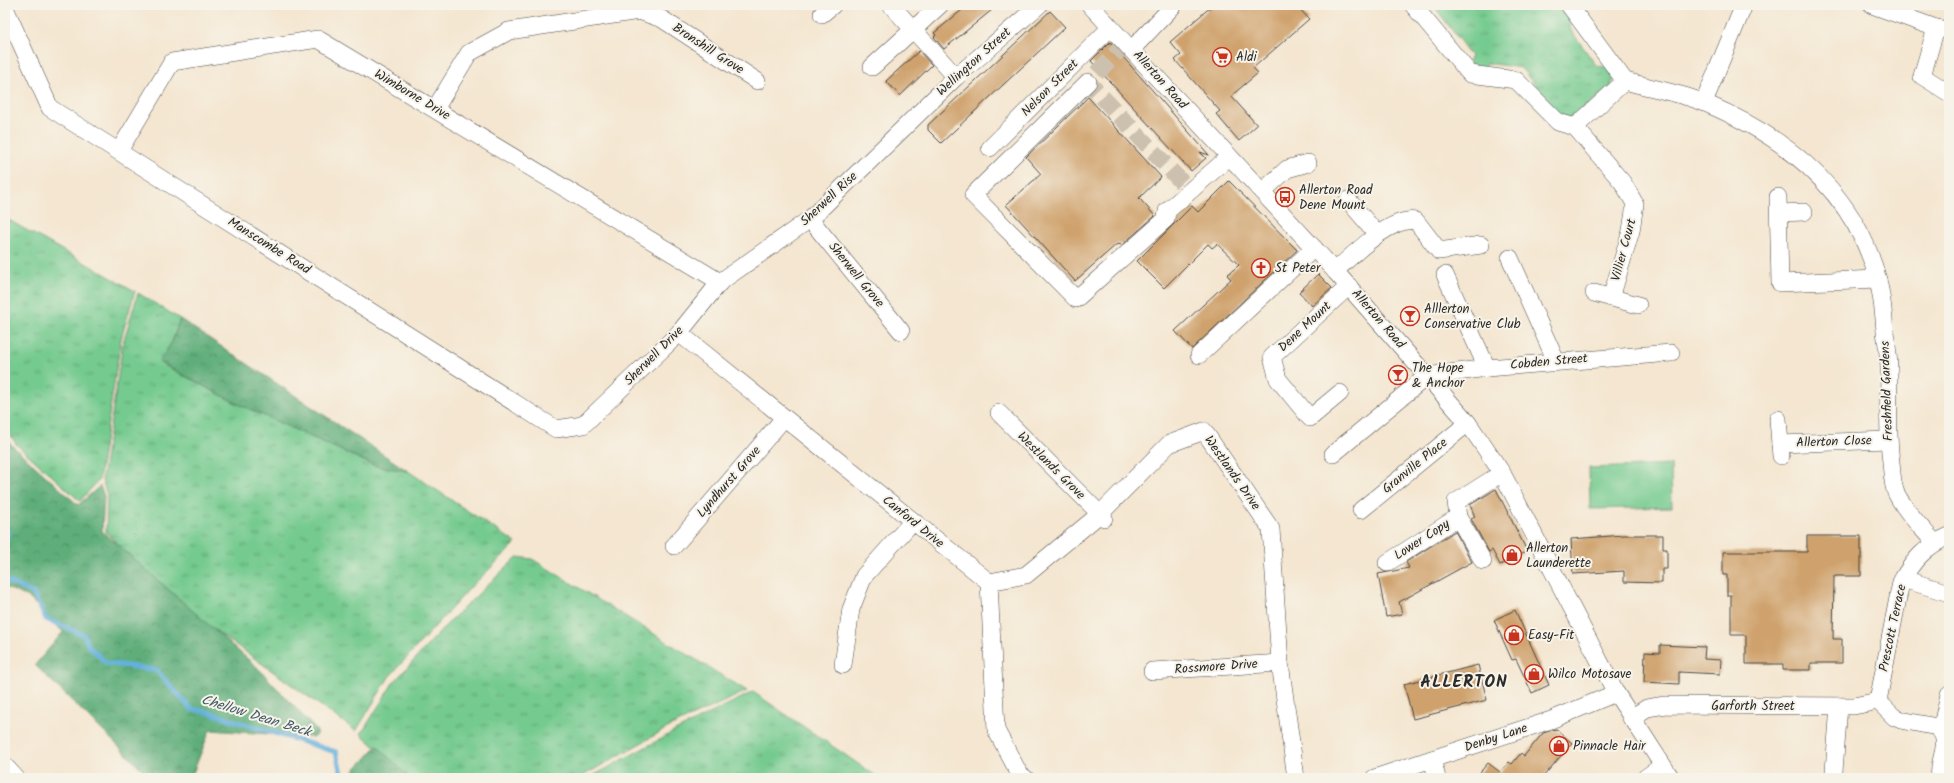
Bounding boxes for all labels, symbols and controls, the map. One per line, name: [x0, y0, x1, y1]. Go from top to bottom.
street label: Bronshill Grove: [668, 18, 748, 80]
street label: Wellington Street: [932, 22, 1017, 101]
street label: Allerton Road: [1128, 46, 1193, 115]
supermarket icon: Aldi: [1211, 46, 1233, 68]
place label: Aldi: [1236, 47, 1258, 68]
street label: Nelson Street: [1016, 54, 1084, 122]
street label: Wimborne Drive: [370, 64, 454, 126]
street label: Sherwell Rise: [795, 167, 863, 231]
place label: Allerton Road Dene Mount: [1299, 180, 1373, 216]
bus stop icon: Allerton Road Dene Mount: [1274, 186, 1296, 208]
street label: Manscombe Road: [223, 212, 315, 280]
street label: Villier Court: [1606, 215, 1643, 284]
street label: Sherwell Grove: [823, 237, 889, 313]
church icon: St Peter: [1250, 257, 1272, 279]
place label: St Peter: [1275, 258, 1321, 279]
street label: Allerton Road: [1346, 284, 1410, 354]
street label: Dene Mount: [1273, 296, 1337, 357]
place label: Alllerton Conservative Club: [1424, 299, 1521, 335]
bar icon: Alllerton Conservative Club: [1399, 305, 1421, 327]
street label: Sherwell Drive: [619, 321, 689, 391]
street label: Freshfield Gardens: [1875, 340, 1899, 441]
street label: Cobden Street: [1509, 348, 1590, 376]
place label: The Hope & Anchor: [1412, 358, 1465, 394]
bar icon: The Hope & Anchor: [1387, 364, 1409, 386]
street label: Westlands Grove: [1012, 427, 1090, 505]
street label: Allerton Close: [1796, 430, 1872, 454]
street label: Westlands Drive: [1198, 431, 1266, 515]
street label: Granville Place: [1378, 433, 1453, 499]
street label: Lyndhurst Grove: [692, 441, 766, 523]
street label: Canford Drive: [877, 490, 949, 554]
street label: Lower Copy: [1390, 514, 1455, 566]
place label: Allerton Launderette: [1526, 538, 1591, 574]
shop icon: Allerton Launderette: [1501, 544, 1523, 566]
street label: Prescott Terrace: [1873, 582, 1913, 674]
shop icon: Easy-Fit: [1503, 624, 1525, 646]
place label: Easy-Fit: [1528, 625, 1575, 646]
street label: Rossmore Drive: [1174, 654, 1258, 680]
shop icon: Wilco Motosave: [1523, 663, 1545, 685]
place label: Wilco Motosave: [1548, 664, 1632, 685]
district label: ALLERTON: [1420, 669, 1508, 696]
water label: Chellow Dean Beck: [199, 689, 316, 744]
street label: Garforth Street: [1711, 696, 1796, 717]
street label: Denby Lane: [1462, 718, 1530, 758]
shop icon: Pinnacle Hair: [1548, 735, 1570, 757]
place label: Pinnacle Hair: [1573, 736, 1646, 757]

